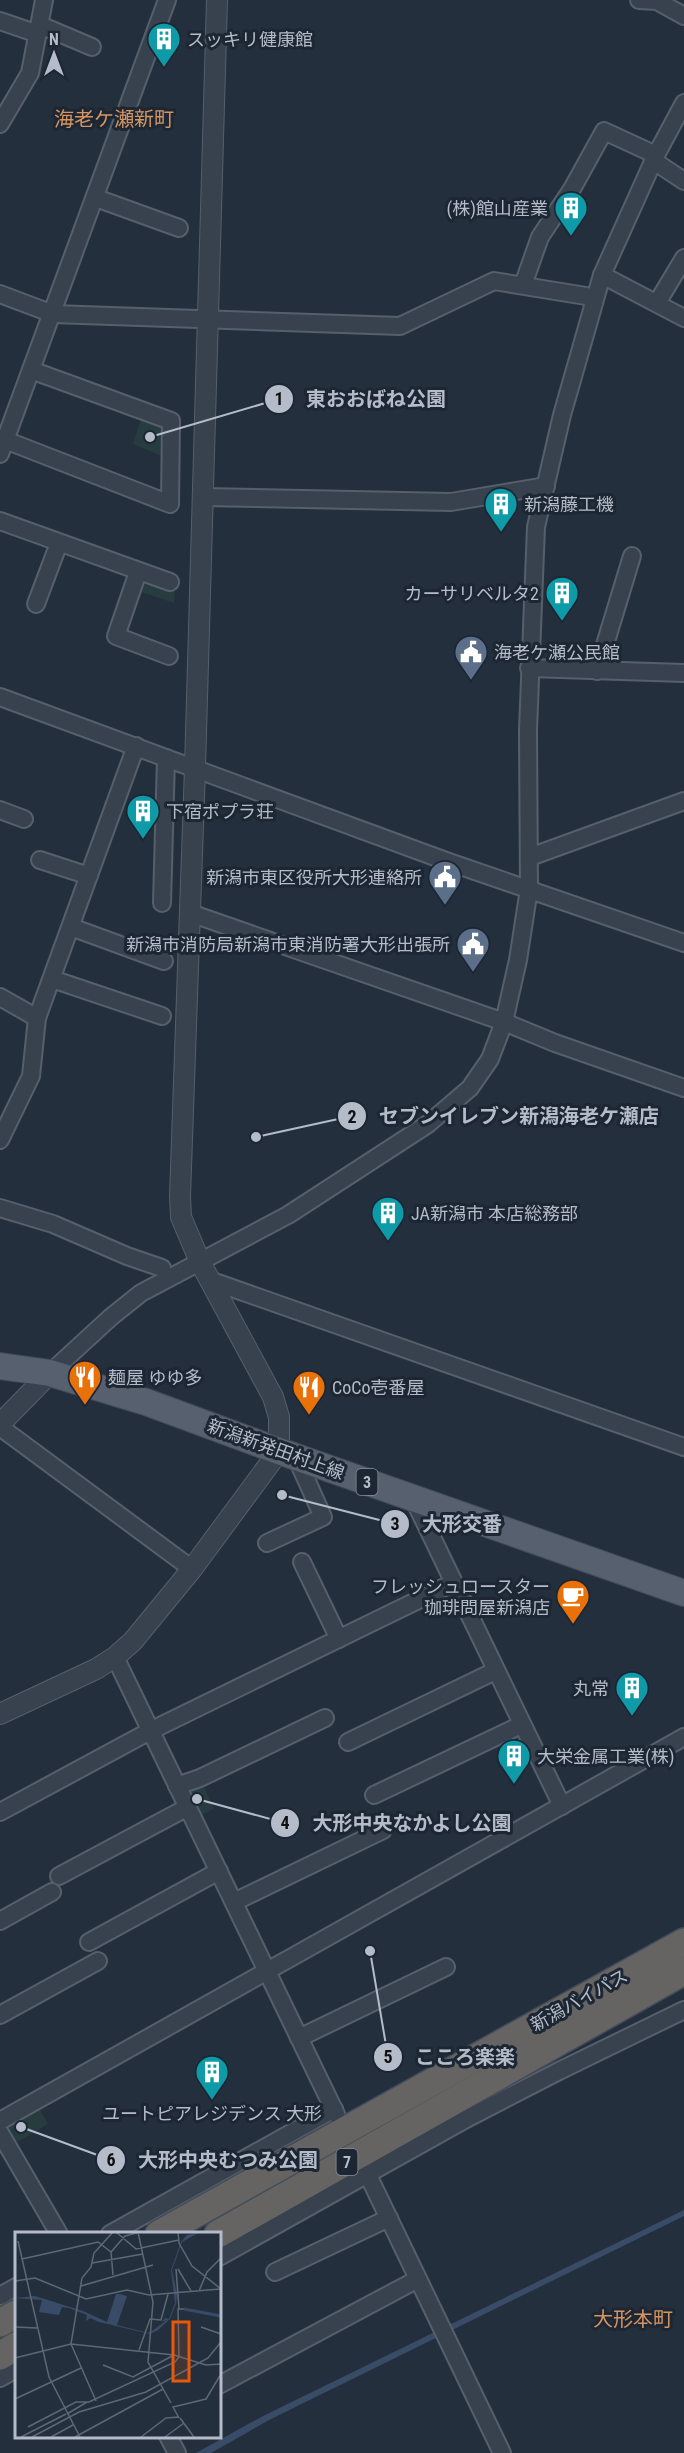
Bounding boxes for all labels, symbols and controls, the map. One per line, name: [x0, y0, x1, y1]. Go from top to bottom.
building icon: スッキリ健康館: [146, 21, 182, 68]
north arrow: [24, 24, 84, 84]
place label: スッキリ健康館: [187, 29, 313, 50]
text: N: [49, 30, 59, 49]
district label: 海老ケ瀬新町: [54, 107, 174, 131]
building icon: (株)館山産業: [553, 190, 589, 237]
place label: (株)館山産業: [447, 198, 548, 220]
callout: 東おおばね公園: [264, 380, 458, 418]
text: 東おおばね公園: [306, 387, 446, 411]
text: 1: [274, 388, 284, 409]
building icon: 新潟藤工機: [483, 486, 519, 533]
place label: 新潟藤工機: [524, 494, 614, 515]
building icon: カーサリベルタ2: [544, 575, 580, 622]
place label: カーサリベルタ2: [404, 583, 539, 604]
public building icon: 海老ケ瀬公民館: [453, 634, 489, 681]
place label: 海老ケ瀬公民館: [494, 642, 620, 663]
building icon: 下宿ポプラ荘: [125, 793, 161, 840]
place label: 下宿ポプラ荘: [166, 801, 274, 822]
public building icon: 新潟市東区役所大形連絡所: [427, 859, 463, 906]
place label: 新潟市東区役所大形連絡所: [206, 867, 422, 888]
public building icon: 新潟市消防局新潟市東消防署大形出張所: [455, 926, 491, 973]
place label: 新潟市消防局新潟市東消防署大形出張所: [126, 934, 450, 955]
callout: セブンイレブン新潟海老ケ瀬店: [337, 1097, 671, 1135]
text: セブンイレブン新潟海老ケ瀬店: [379, 1104, 659, 1128]
text: 2: [347, 1106, 357, 1127]
building icon: JA新潟市 本店総務部: [370, 1195, 406, 1242]
place label: JA新潟市 本店総務部: [411, 1203, 578, 1224]
restaurant icon: 麺屋 ゆゆ多: [67, 1359, 103, 1406]
place label: 麺屋 ゆゆ多: [108, 1367, 202, 1388]
restaurant icon: CoCo壱番屋: [291, 1369, 327, 1416]
place label: CoCo壱番屋: [332, 1377, 424, 1398]
street label: 新潟新発田村上線: [205, 1415, 347, 1483]
road number: 3: [356, 1469, 378, 1495]
callout: 大形交番: [380, 1505, 514, 1543]
text: 大形交番: [422, 1512, 502, 1536]
text: 3: [390, 1513, 400, 1534]
place label: フレッシュロースター 珈琲問屋新潟店: [371, 1576, 550, 1618]
cafe icon: フレッシュロースター 珈琲問屋新潟店: [555, 1578, 591, 1625]
building icon: 丸常: [614, 1670, 650, 1717]
place label: 丸常: [573, 1678, 609, 1699]
building icon: 大栄金属工業(株): [496, 1738, 532, 1785]
place label: 大栄金属工業(株): [537, 1746, 674, 1768]
callout: 大形中央なかよし公園: [270, 1804, 524, 1842]
text: 大形中央なかよし公園: [313, 1811, 512, 1835]
text: 4: [280, 1812, 290, 1833]
street label: 新潟バイパス: [527, 1965, 631, 2035]
callout: こころ楽楽: [373, 2038, 527, 2076]
text: こころ楽楽: [415, 2045, 515, 2069]
text: 5: [383, 2046, 393, 2067]
building icon: ユートピアレジデンス 大形: [194, 2054, 230, 2101]
place label: ユートピアレジデンス 大形: [102, 2103, 322, 2124]
callout: 大形中央むつみ公園: [96, 2141, 330, 2179]
text: 大形中央むつみ公園: [138, 2148, 318, 2172]
text: 6: [106, 2149, 116, 2170]
road number: 7: [336, 2149, 358, 2175]
inset map: [15, 2232, 220, 2438]
district label: 大形本町: [593, 2307, 673, 2331]

